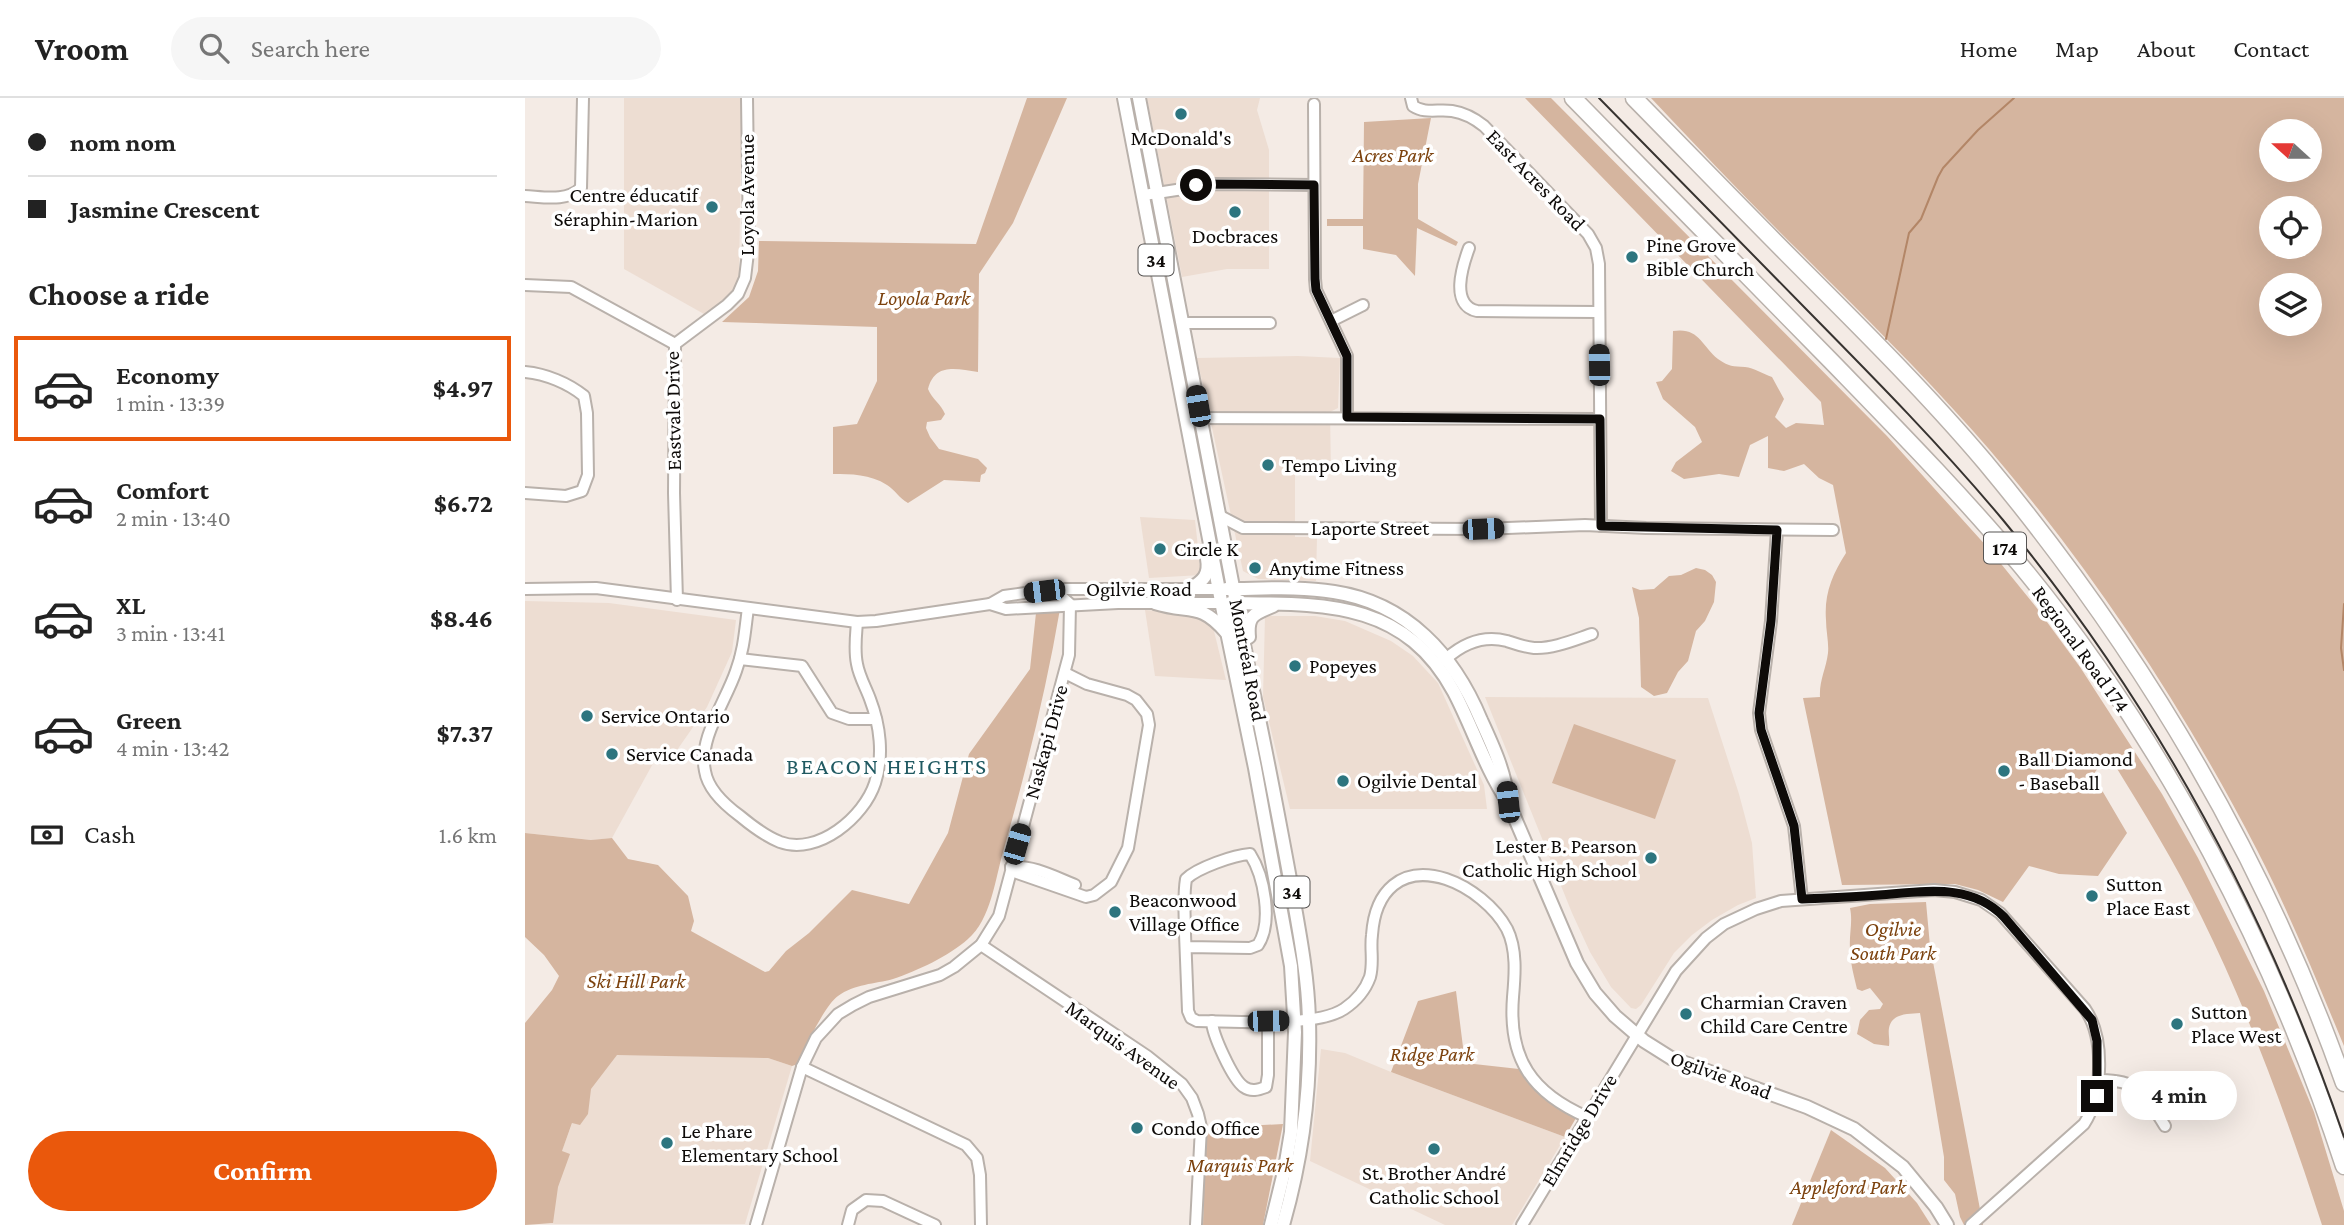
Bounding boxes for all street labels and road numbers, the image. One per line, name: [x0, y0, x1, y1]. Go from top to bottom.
street label: East Acres Road: [1482, 124, 1590, 236]
street label: Loyola Avenue: [735, 134, 759, 256]
road number: 34: [1139, 244, 1173, 276]
street label: Eastvale Drive: [660, 351, 686, 471]
street label: Laporte Street: [1311, 516, 1430, 540]
road number: 174: [1984, 533, 2026, 564]
street label: Ogilvie Road: [1086, 577, 1192, 601]
street label: Regional Road 174: [2027, 581, 2135, 717]
street label: Montréal Road: [1224, 597, 1272, 723]
street label: Naskapi Drive: [1019, 682, 1073, 802]
road number: 34: [1275, 876, 1309, 908]
street label: Marquis Avenue: [1061, 995, 1185, 1095]
street label: Ogilvie Road: [1667, 1046, 1775, 1104]
street label: Elmridge Drive: [1536, 1070, 1622, 1190]

